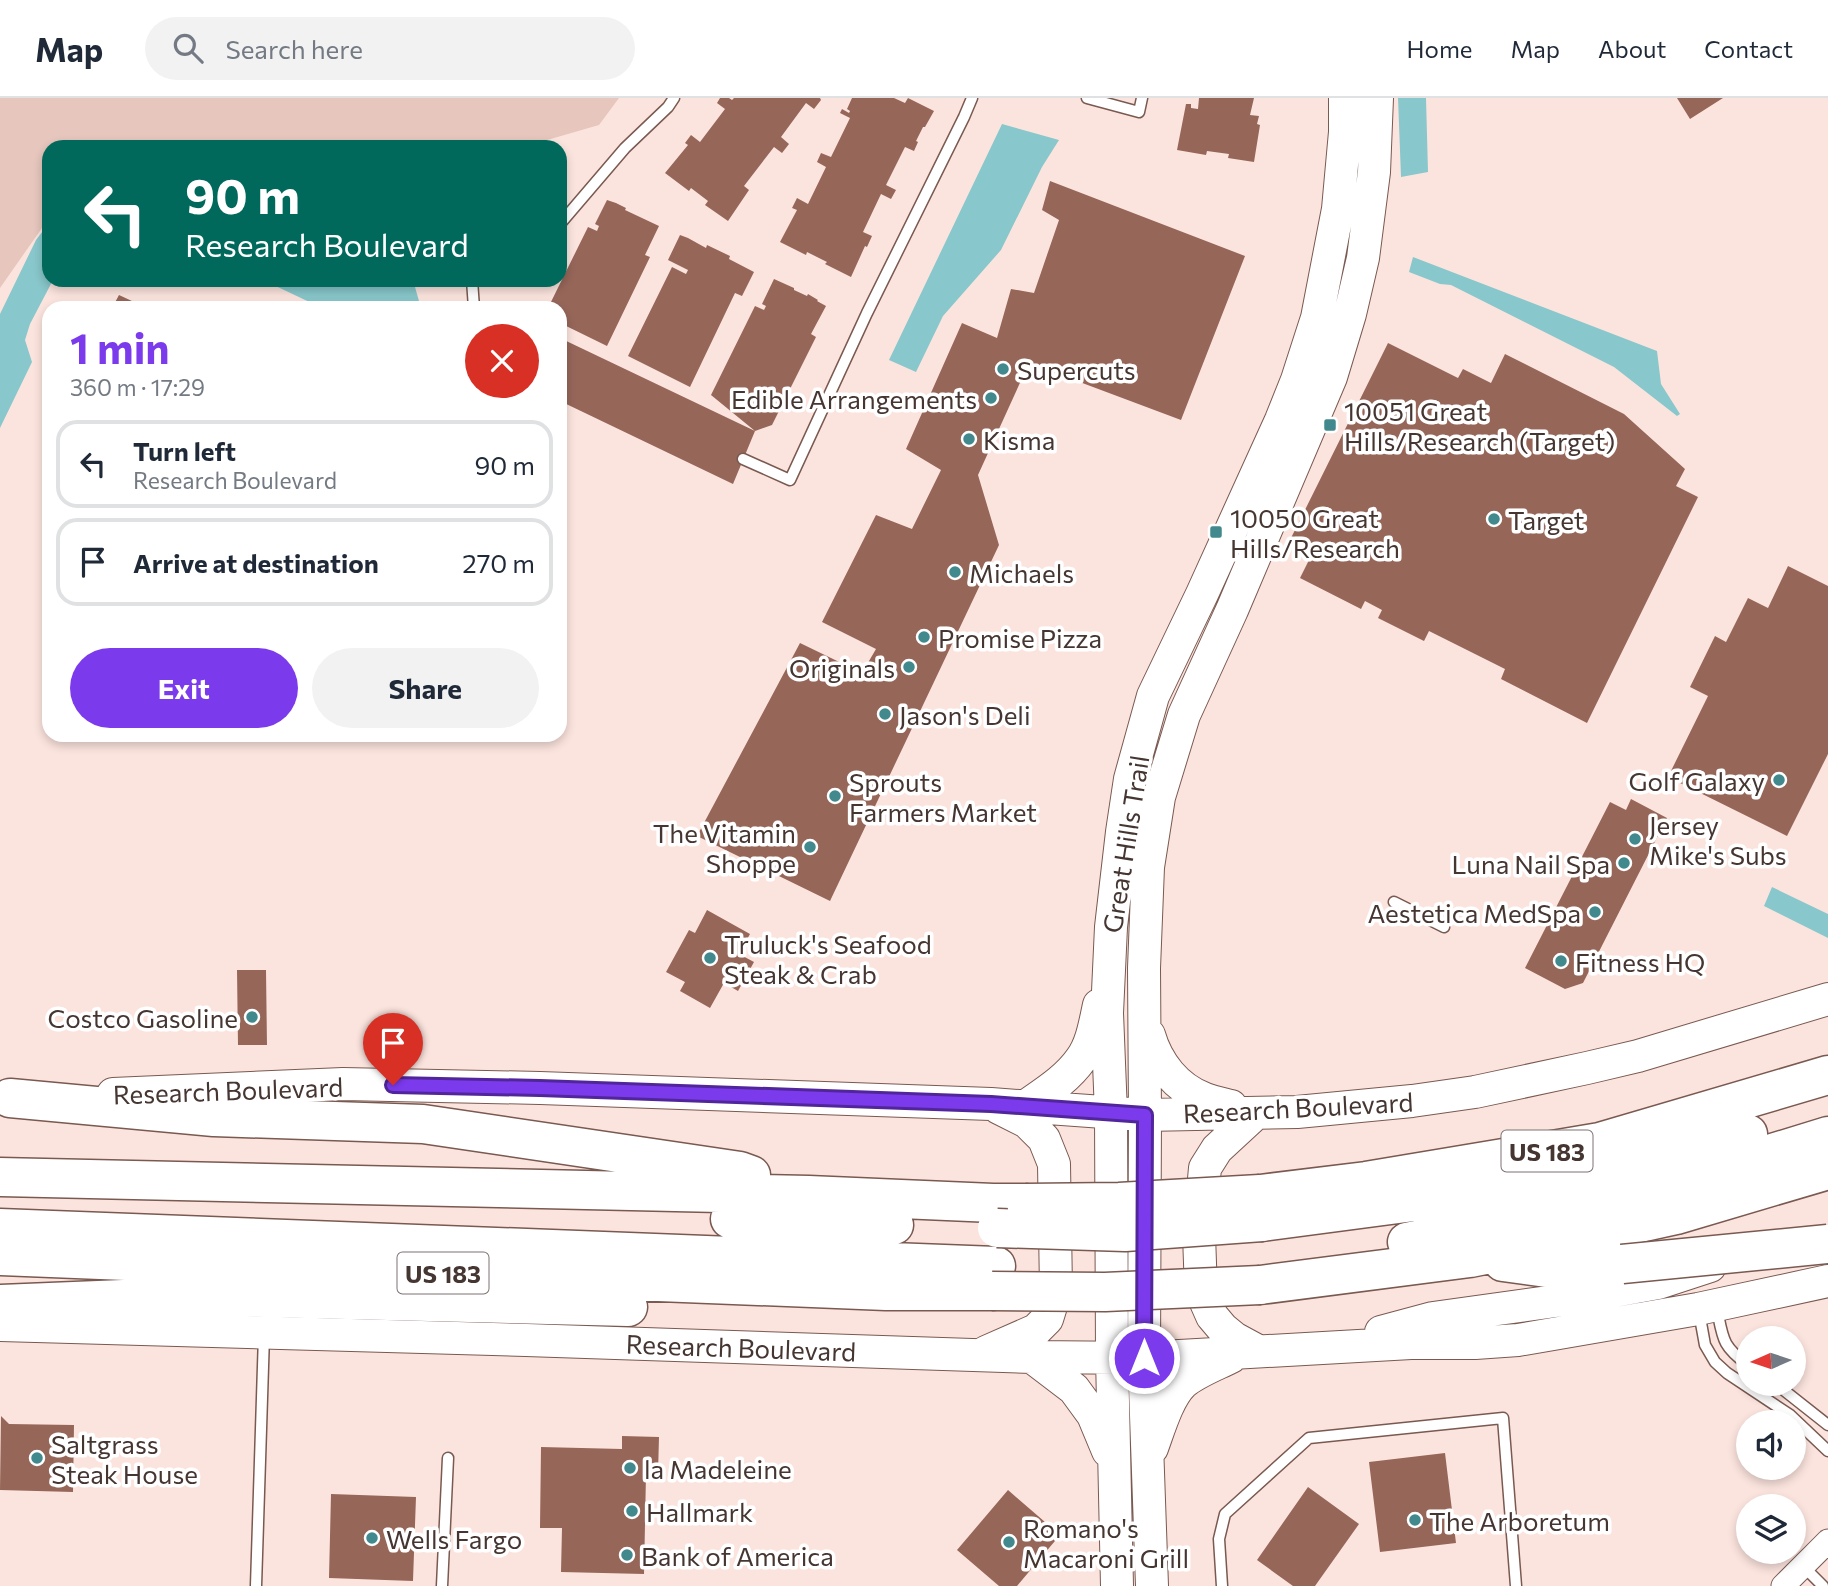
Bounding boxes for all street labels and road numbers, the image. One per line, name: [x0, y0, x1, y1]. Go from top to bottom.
street label: Great Hills Trail: [1096, 753, 1154, 935]
street label: Research Boulevard: [112, 1070, 344, 1110]
street label: Research Boulevard: [1182, 1085, 1414, 1129]
road number: US 183: [1502, 1130, 1592, 1171]
road number: US 183: [398, 1252, 488, 1294]
street label: Research Boulevard: [625, 1327, 857, 1367]

